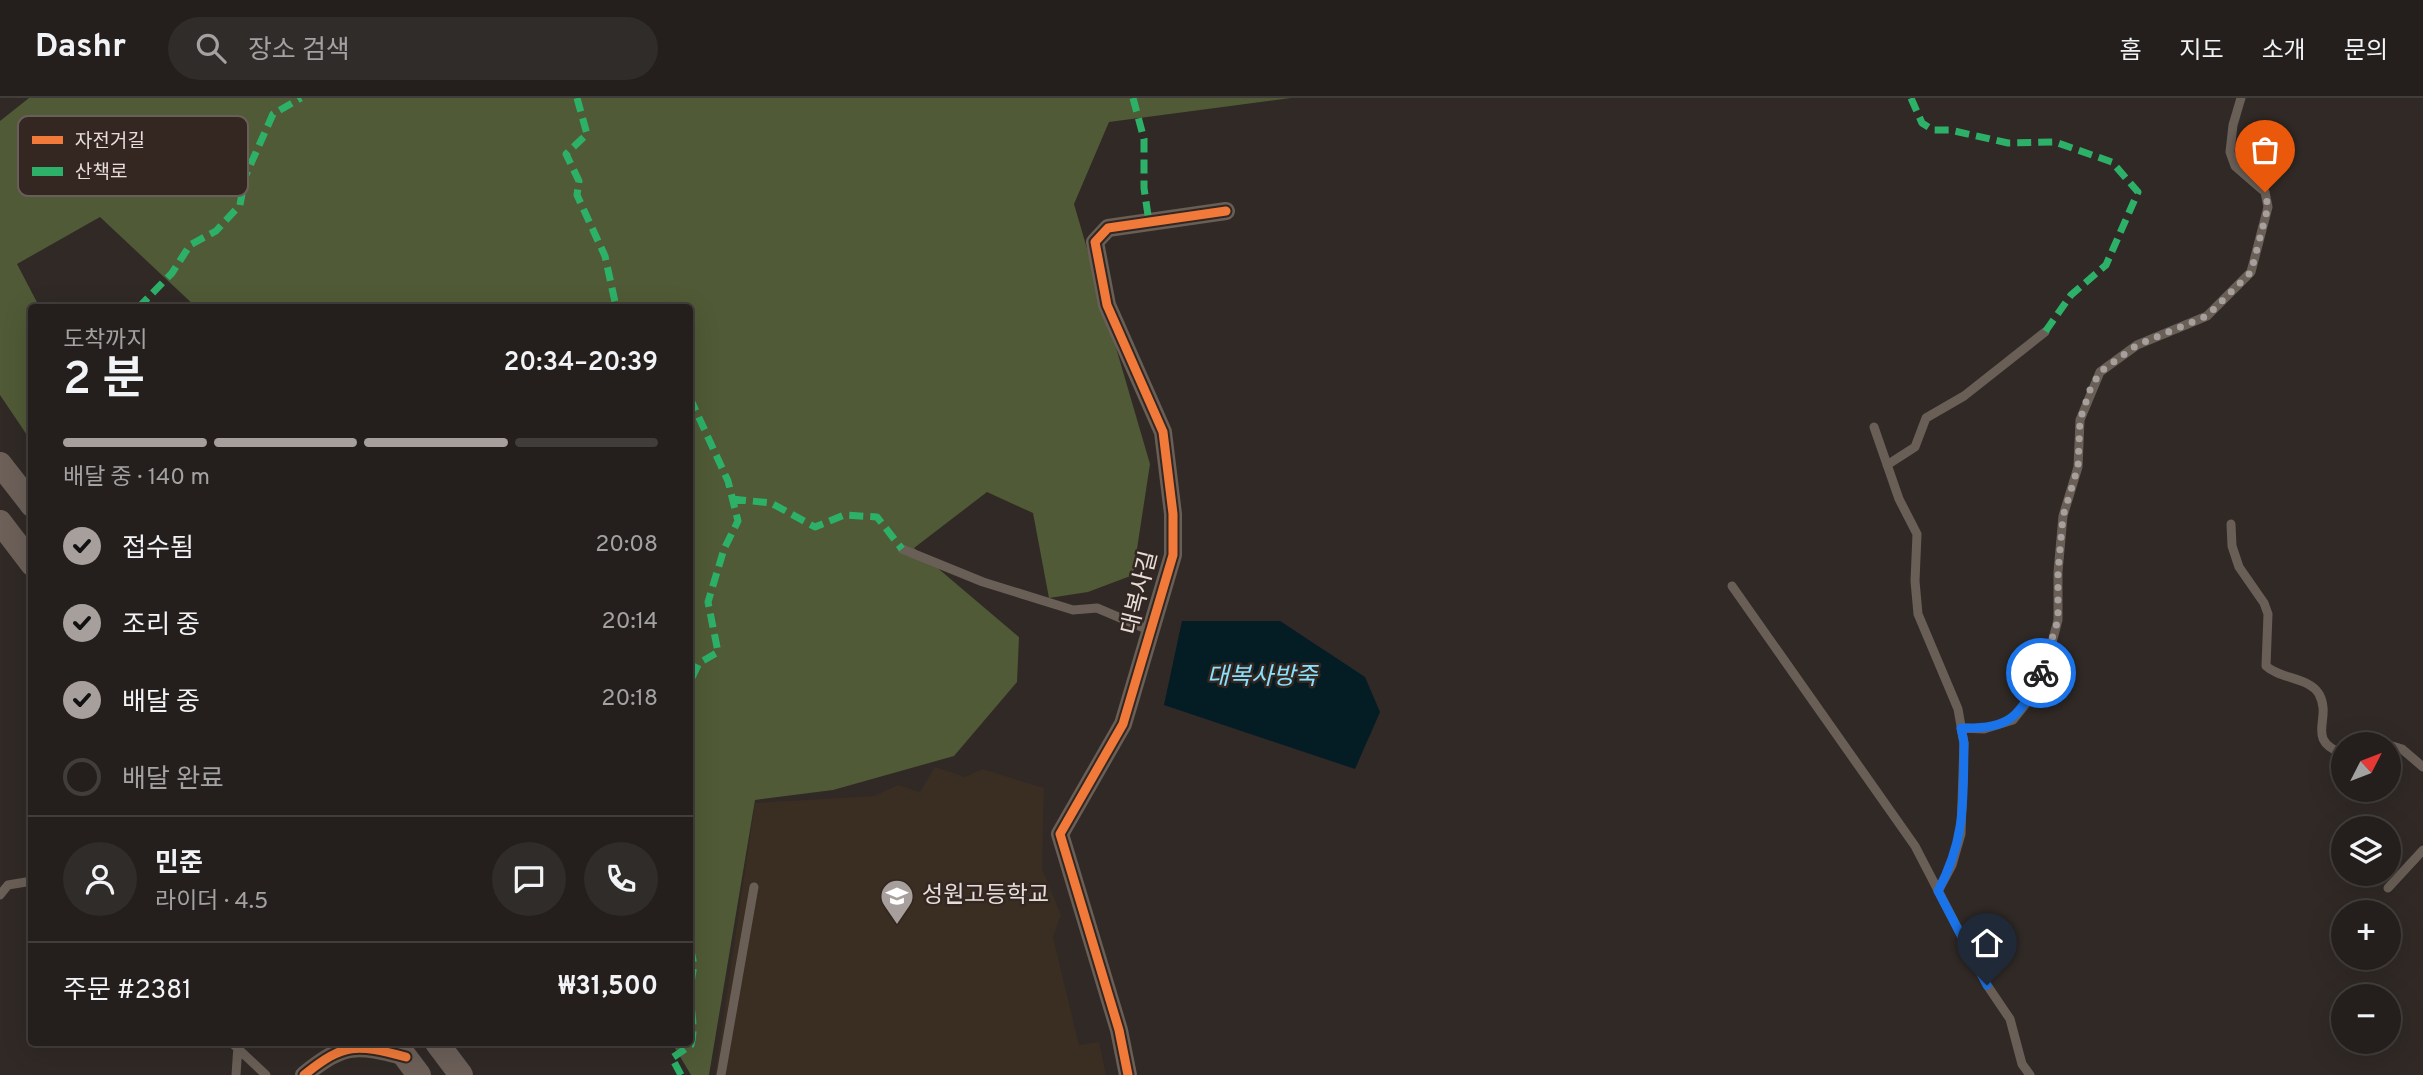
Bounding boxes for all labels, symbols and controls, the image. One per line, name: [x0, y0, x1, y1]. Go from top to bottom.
search box: [168, 17, 658, 80]
text: Dashr: [35, 27, 126, 69]
icon: search: [192, 29, 230, 67]
text: 장소 검색: [248, 35, 350, 68]
text: 홈: [2119, 37, 2141, 67]
text: 지도: [2179, 37, 2224, 67]
text: 소개: [2262, 37, 2306, 67]
text: 문의: [2344, 37, 2388, 67]
legend: [18, 116, 248, 196]
pin: [2235, 120, 2295, 192]
text: 자전거길: [75, 130, 145, 154]
icon: bag: [2246, 131, 2284, 169]
text: 산책로: [75, 161, 127, 185]
text: 도착까지: [63, 327, 148, 356]
text: 20:34–20:39: [503, 347, 658, 380]
text: 2 분: [63, 352, 145, 411]
text: 배달 중 · 140 m: [63, 464, 210, 493]
icon: check: [63, 527, 101, 565]
text: 20:08: [595, 531, 658, 560]
text: 접수됨: [122, 533, 194, 566]
street label: 대복사길: [1117, 548, 1165, 638]
icon: check: [63, 604, 101, 642]
text: 20:14: [602, 608, 658, 637]
text: 조리 중: [122, 610, 200, 643]
courier: [2006, 638, 2076, 708]
icon: bike: [2022, 654, 2060, 692]
water label: 대복사방죽: [1207, 663, 1319, 693]
icon: check: [63, 681, 101, 719]
text: 20:18: [601, 685, 658, 714]
text: 배달 중: [122, 687, 200, 720]
north arrow: [2331, 732, 2401, 802]
map controls: [2331, 732, 2401, 1054]
text: 배달 완료: [122, 764, 224, 797]
button: layers: [2331, 816, 2401, 886]
button: person: [63, 842, 137, 916]
button: chat: [492, 842, 566, 916]
button: phone: [584, 842, 658, 916]
text: 민준: [155, 848, 203, 881]
school or university icon: 성원고등학교: [878, 877, 916, 926]
place label: 성원고등학교: [922, 882, 1049, 911]
text: 라이더 · 4.5: [155, 888, 268, 917]
button: +: [2331, 900, 2401, 970]
pin: [1957, 913, 2017, 985]
icon: home: [1968, 924, 2006, 962]
text: ₩31,500: [558, 971, 658, 1004]
text: 주문 #2381: [63, 975, 192, 1008]
button: −: [2331, 984, 2401, 1054]

